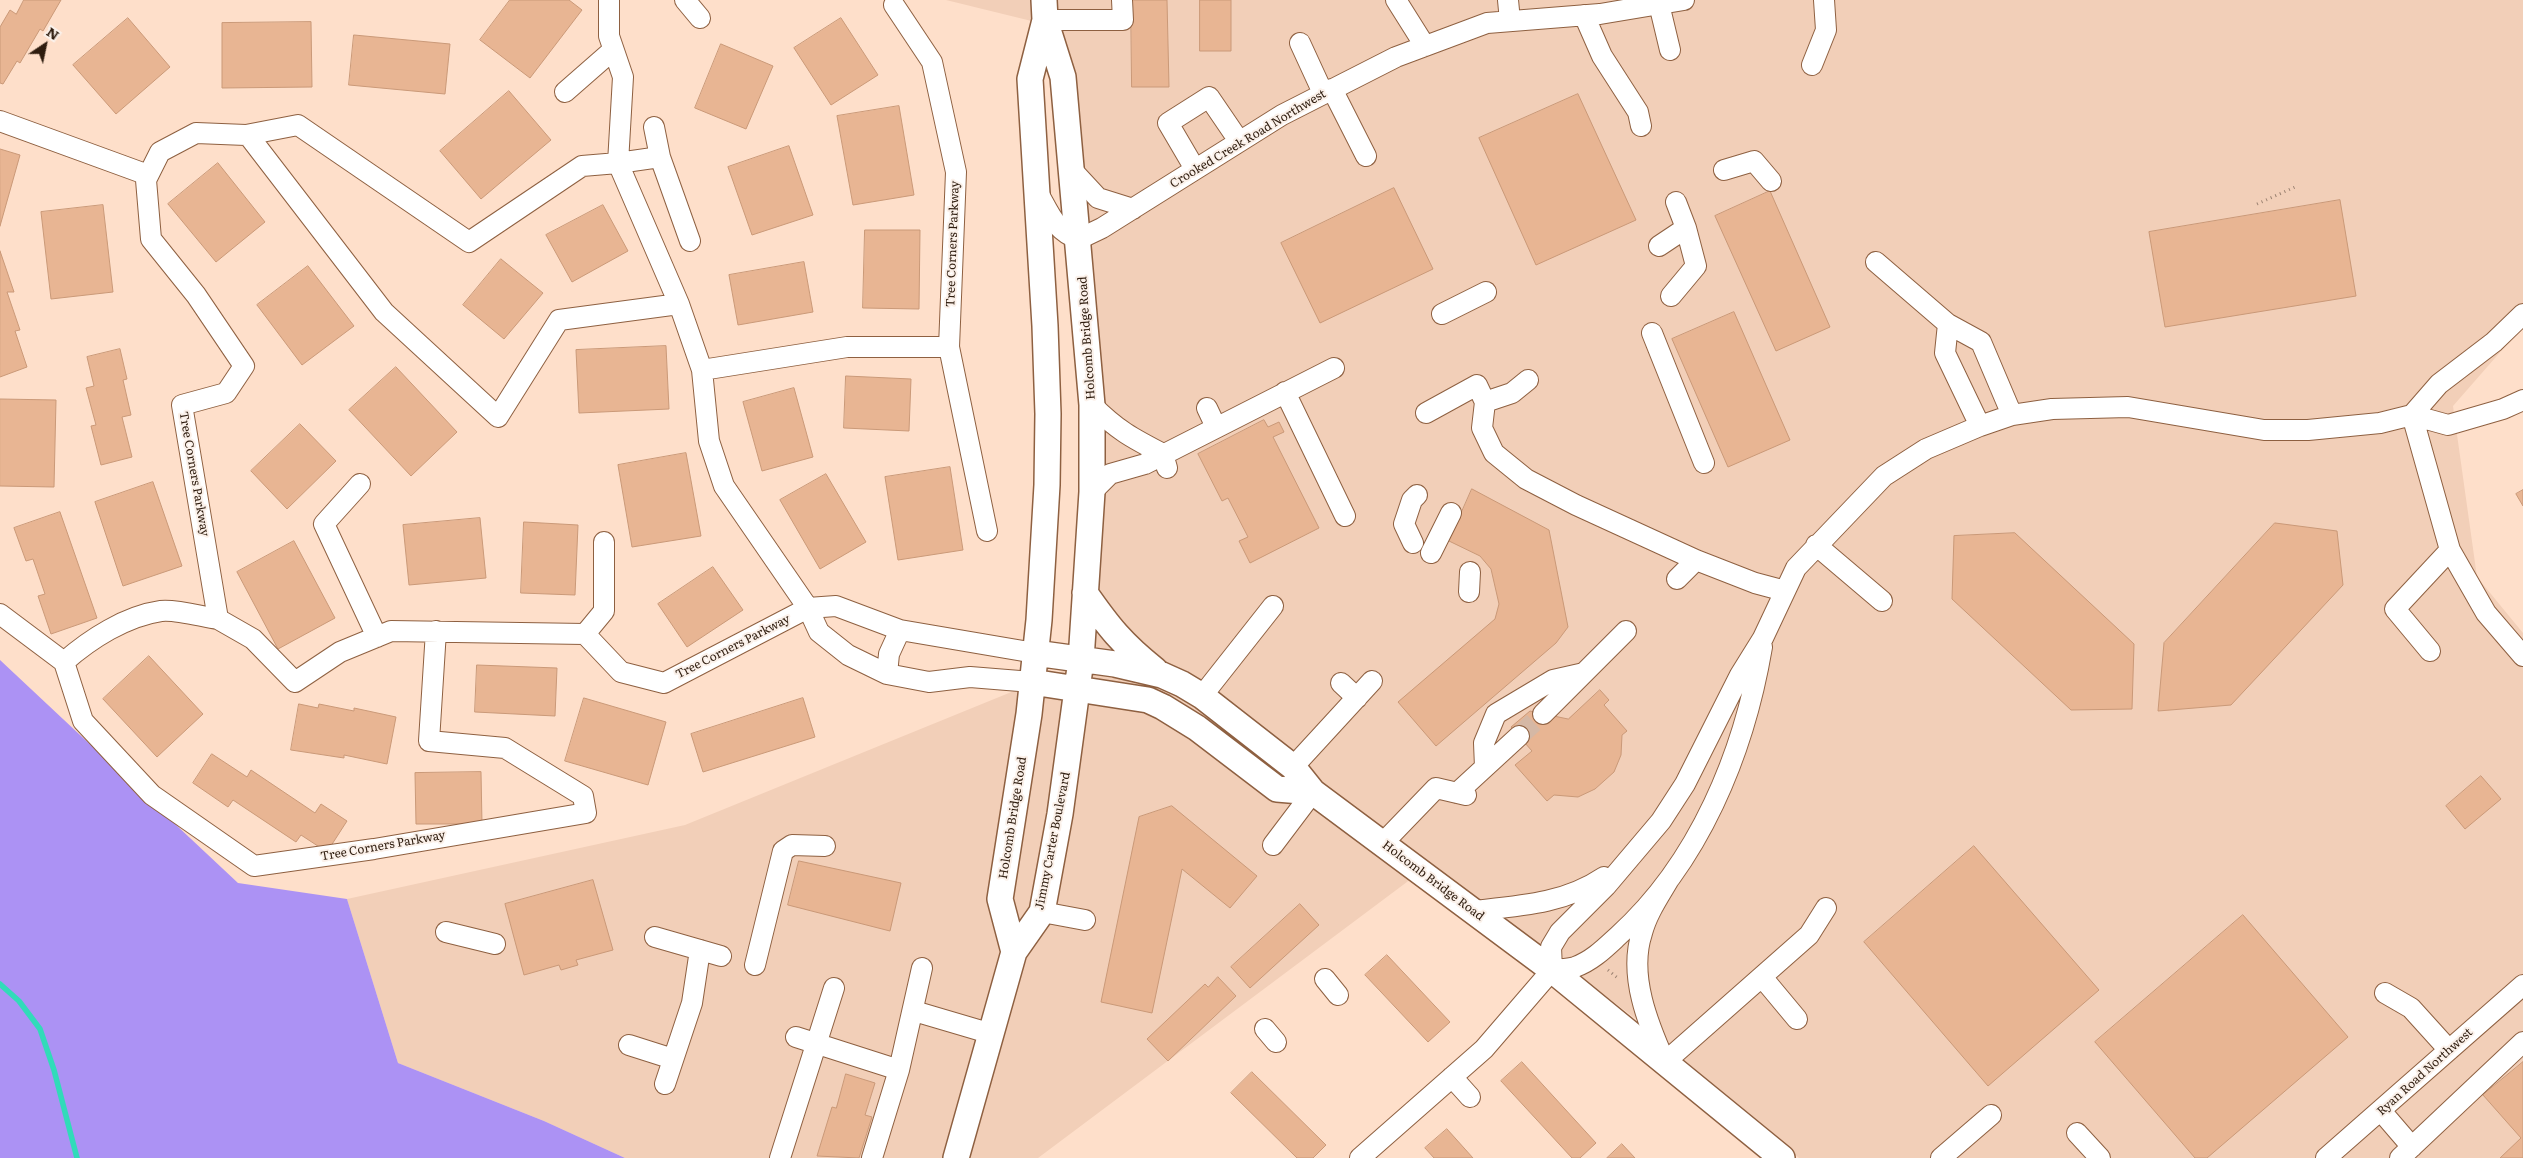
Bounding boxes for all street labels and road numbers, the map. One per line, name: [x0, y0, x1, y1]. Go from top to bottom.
street label: Crooked Creek Road Northwest: [1168, 87, 1328, 191]
street label: Tree Corners Parkway: [944, 181, 962, 307]
street label: Holcomb Bridge Road: [1076, 276, 1098, 400]
street label: Tree Corners Parkway: [176, 410, 212, 538]
street label: Tree Corners Parkway: [673, 612, 793, 682]
street label: Holcomb Bridge Road: [996, 756, 1030, 880]
street label: Jimmy Carter Boulevard: [1033, 771, 1073, 911]
street label: Tree Corners Parkway: [319, 828, 447, 864]
street label: Holcomb Bridge Road: [1379, 838, 1487, 924]
street label: Ryan Road Northwest: [2374, 1025, 2476, 1119]

